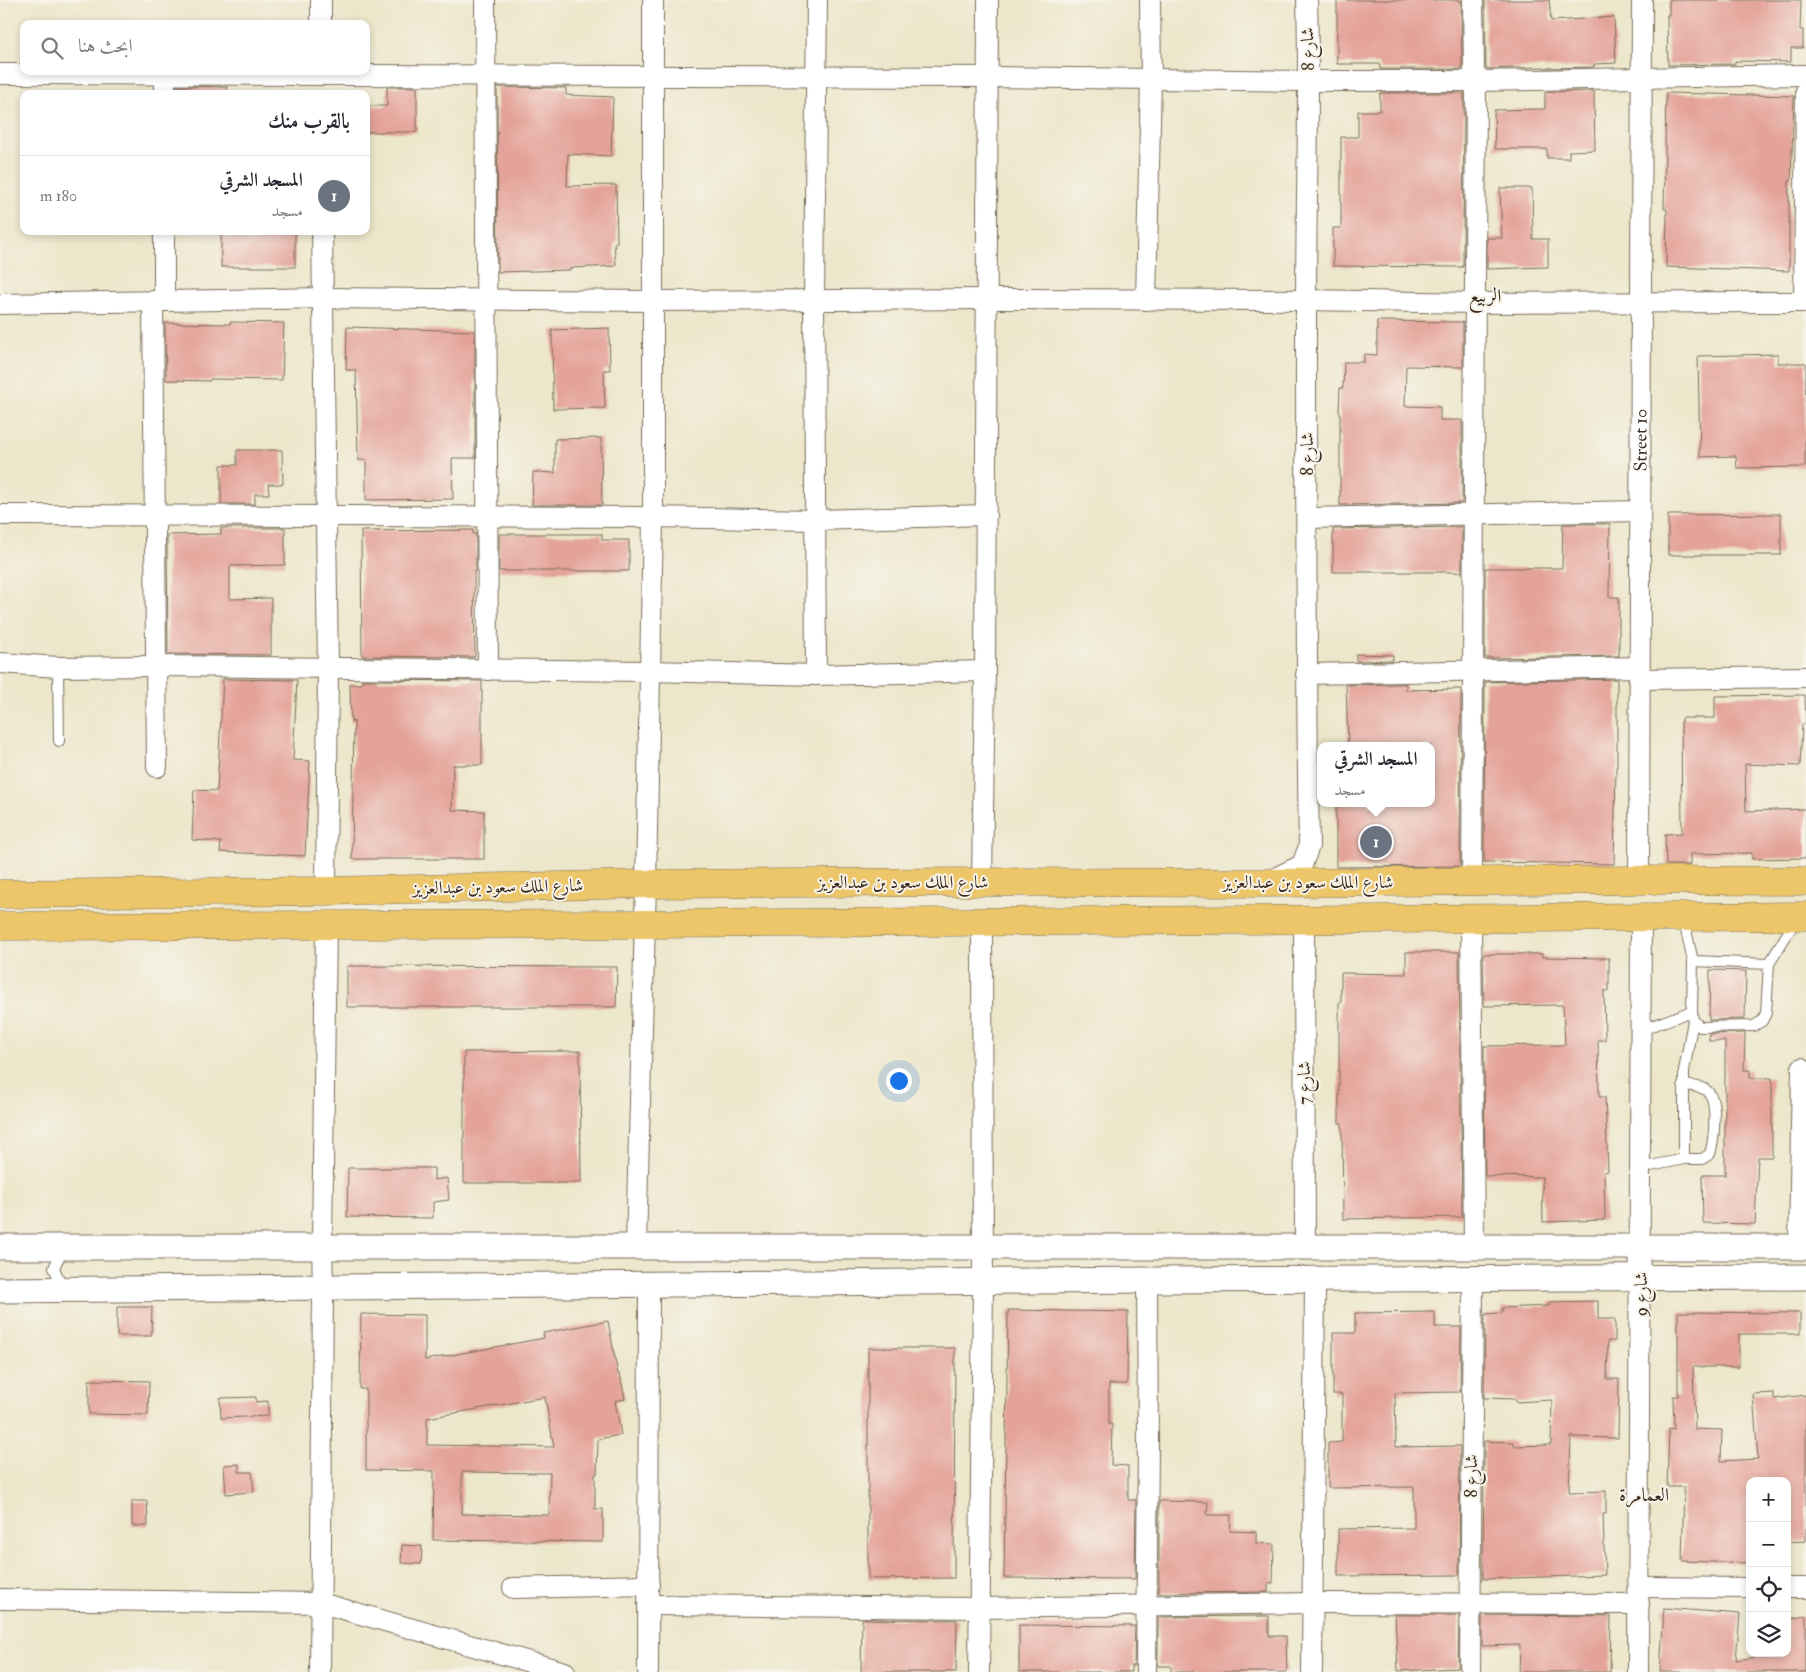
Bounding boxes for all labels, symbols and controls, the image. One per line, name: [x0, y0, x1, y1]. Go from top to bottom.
search box: [20, 20, 370, 75]
street label: شارع 8: [1296, 27, 1323, 71]
icon: search: [38, 34, 66, 62]
text: ابحث هنا: [78, 34, 133, 58]
text: بالقرب منك: [268, 108, 350, 135]
text: المسجد الشرقي: [220, 168, 303, 192]
text: 180 m: [40, 186, 77, 206]
text: 1: [331, 186, 337, 206]
text: مسجد: [272, 201, 303, 221]
district label: الربيع: [1469, 284, 1501, 313]
street label: Street 10: [1629, 409, 1652, 471]
street label: شارع 8: [1296, 432, 1322, 476]
popup: [1317, 742, 1435, 807]
text: المسجد الشرقي: [1334, 747, 1418, 771]
text: مسجد: [1334, 780, 1366, 800]
pin: 1: [1360, 823, 1392, 861]
street label: شارع الملك سعود بن عبدالعزيز: [816, 871, 988, 897]
street label: شارع الملك سعود بن عبدالعزيز: [1221, 871, 1393, 897]
street label: شارع الملك سعود بن عبدالعزيز: [410, 874, 584, 903]
street label: شارع 7: [1293, 1061, 1319, 1105]
your location: [886, 1068, 912, 1094]
street label: شارع 9: [1630, 1272, 1656, 1318]
street label: شارع 8: [1460, 1454, 1486, 1498]
map controls: [1746, 1477, 1791, 1657]
button: +: [1746, 1477, 1791, 1522]
district label: العمامرة: [1619, 1483, 1669, 1508]
button: −: [1746, 1522, 1791, 1567]
button: locate: [1746, 1567, 1791, 1612]
button: layers: [1746, 1612, 1791, 1657]

